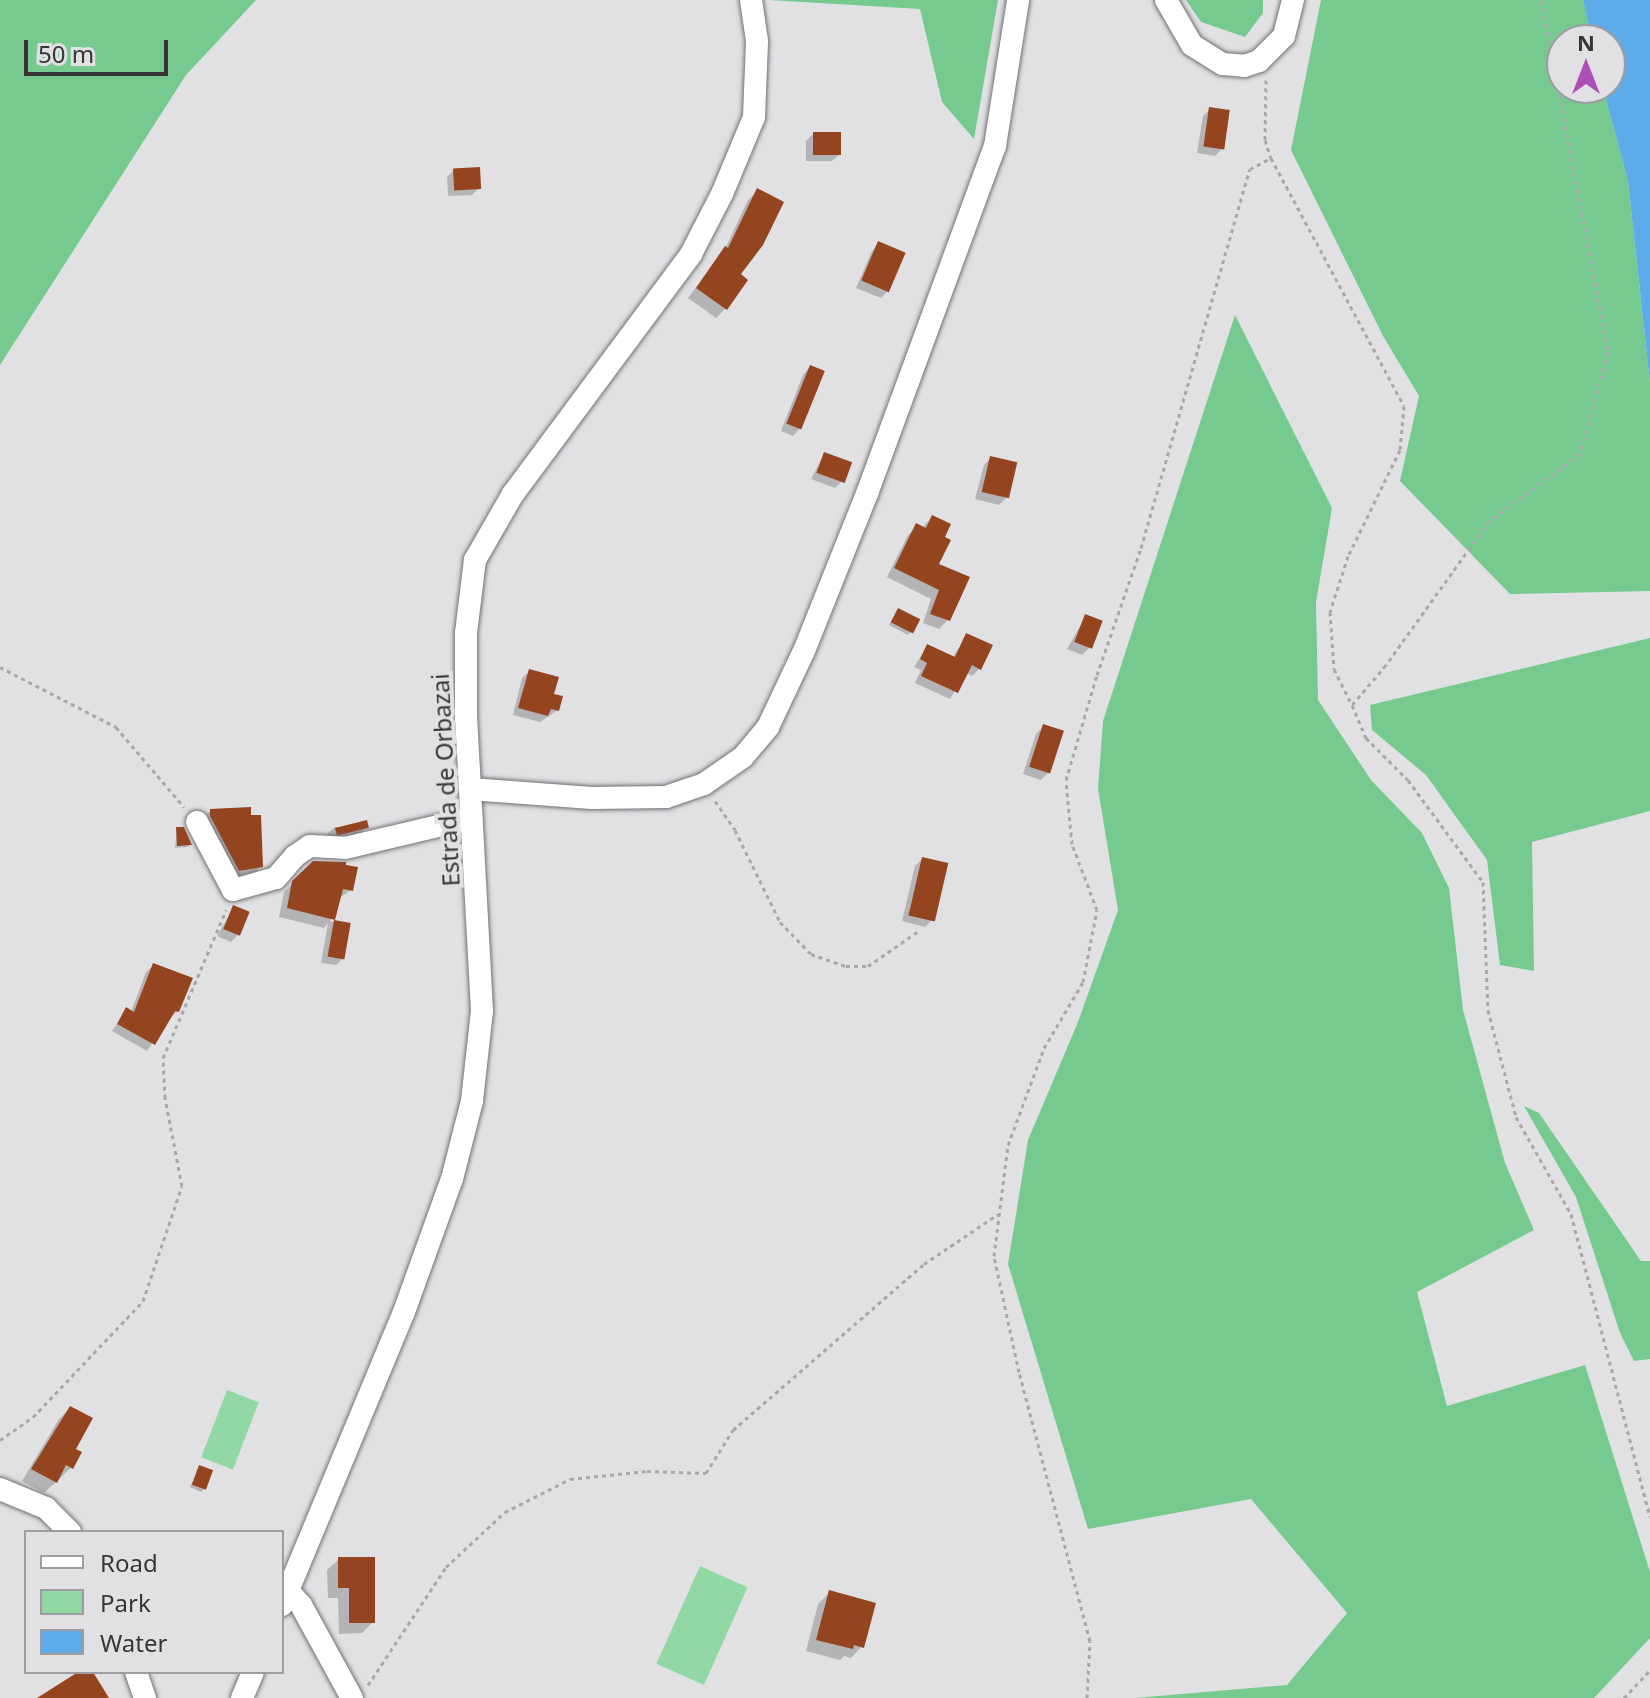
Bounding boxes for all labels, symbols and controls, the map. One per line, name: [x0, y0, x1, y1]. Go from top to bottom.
scale bar: [28, 24, 172, 74]
north arrow: [1546, 24, 1626, 104]
text: N: [1577, 27, 1595, 57]
text: 50 m: [38, 37, 94, 70]
street label: Estrada de Orbazai: [425, 673, 465, 887]
legend: [24, 1530, 284, 1674]
text: Road: [100, 1546, 158, 1579]
text: Park: [100, 1586, 151, 1619]
text: Water: [100, 1626, 167, 1659]

